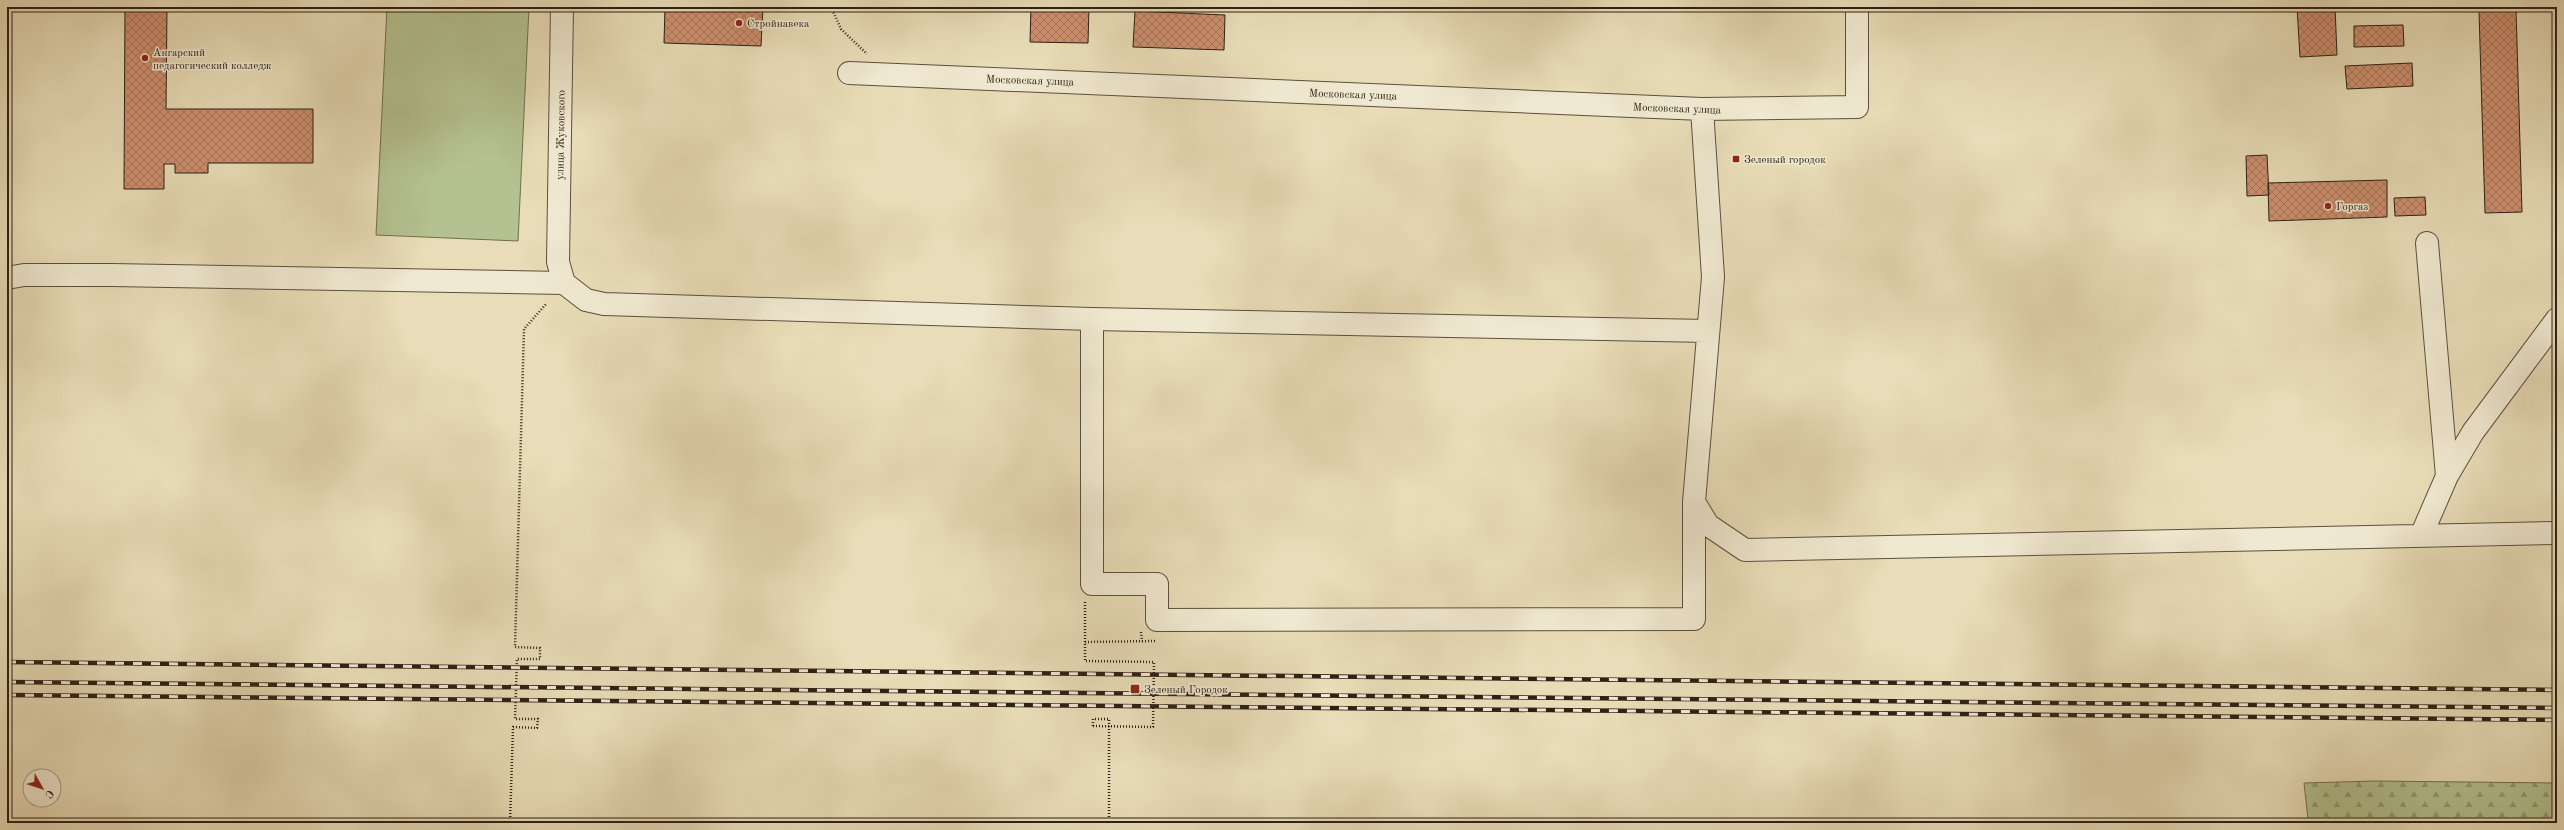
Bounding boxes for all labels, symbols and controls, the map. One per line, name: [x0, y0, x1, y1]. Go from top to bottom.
marker: Стройнавека: [734, 18, 744, 28]
place label: Стройнавека: [747, 19, 810, 30]
place label: Ангарский педагогический колледж: [153, 48, 272, 72]
marker: Ангарский педагогический колледж: [140, 53, 150, 63]
street label: Московская улица: [986, 74, 1075, 89]
street label: Московская улица: [1309, 88, 1398, 103]
street label: улица Жуковского: [555, 90, 568, 180]
street label: Московская улица: [1633, 102, 1722, 117]
marker: Зеленый городок: [1731, 154, 1741, 164]
place label: Зеленый городок: [1744, 155, 1826, 166]
marker: Горгаз: [2323, 201, 2333, 211]
place label: Горгаз: [2336, 202, 2368, 213]
marker: Зеленый Городок: [1129, 683, 1141, 695]
place label: Зеленый Городок: [1144, 685, 1228, 696]
north arrow: [22, 768, 62, 808]
text: С: [42, 787, 55, 800]

